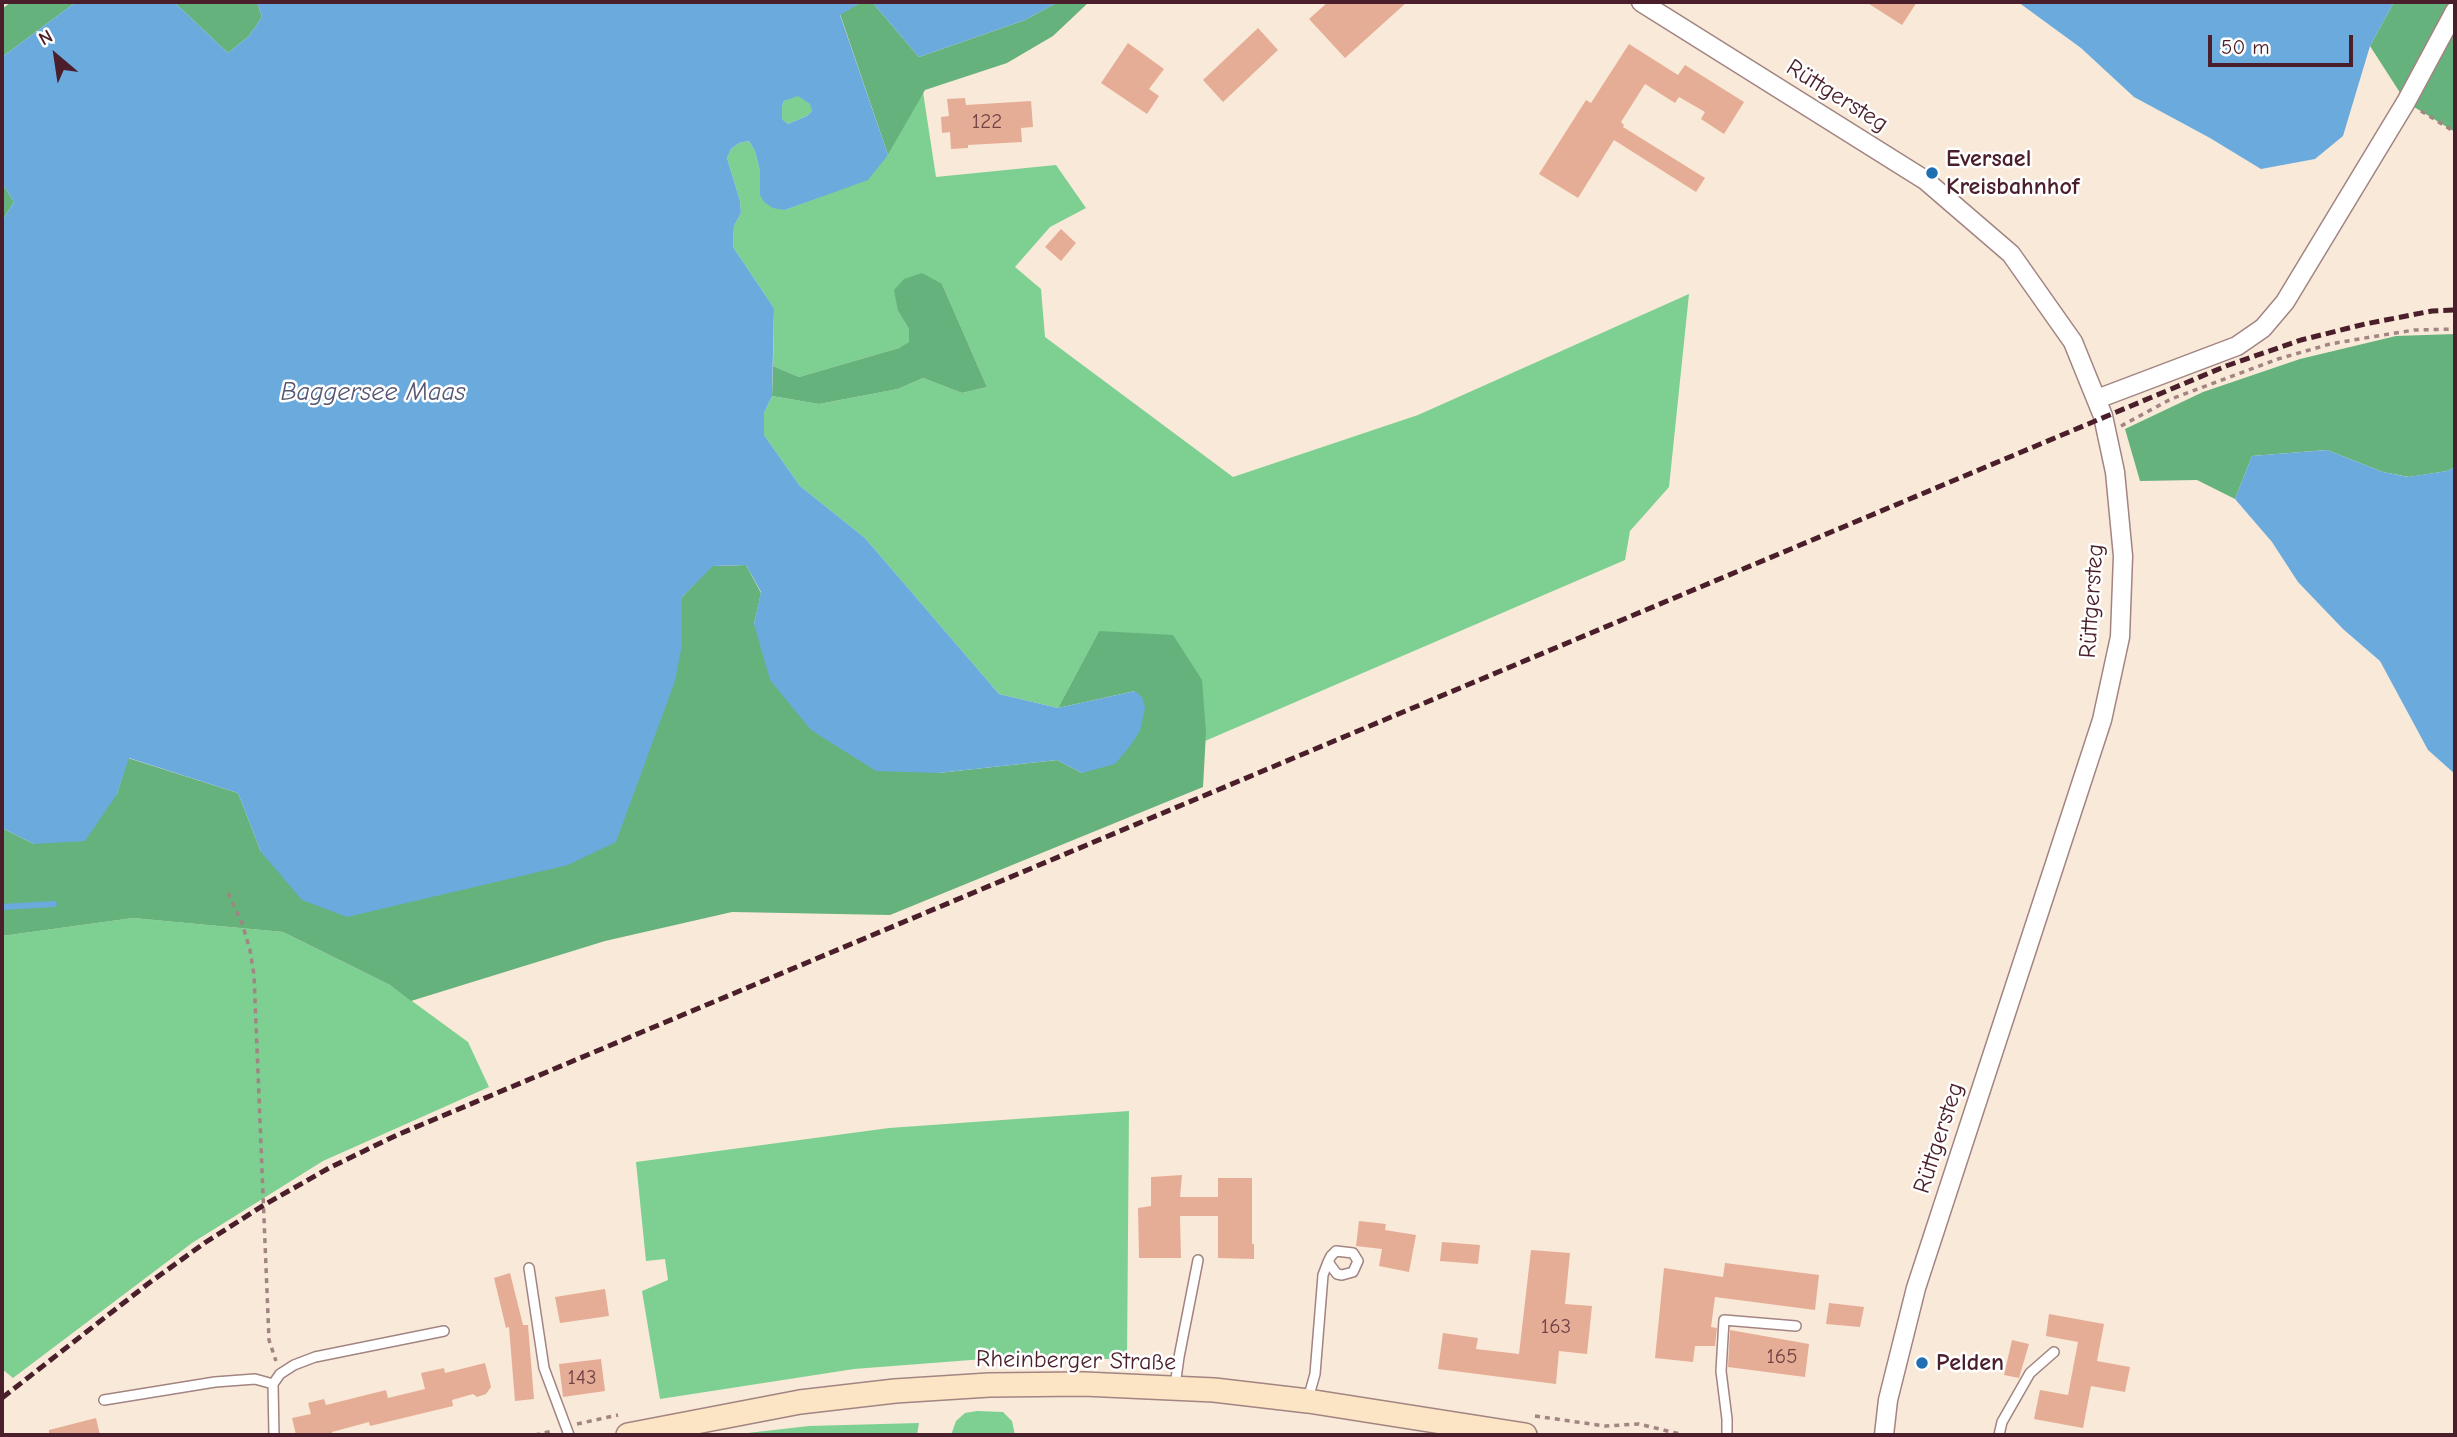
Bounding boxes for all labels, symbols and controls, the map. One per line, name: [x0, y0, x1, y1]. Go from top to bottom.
north arrow: [21, 21, 91, 91]
scale bar: [2212, 21, 2357, 65]
text: N: [35, 25, 57, 50]
text: 50 m: [2221, 35, 2270, 59]
street label: Rüttgersteg: [1781, 53, 1893, 139]
house number: 122: [972, 109, 1002, 135]
place label: Eversael Kreisbahnhof: [1946, 145, 2079, 201]
marker: Eversael Kreisbahnhof: [1924, 165, 1940, 181]
water label: Baggersee Maas: [280, 377, 466, 409]
street label: Rüttgersteg: [2074, 543, 2110, 659]
street label: Rüttgersteg: [1908, 1079, 1970, 1197]
house number: 163: [1541, 1314, 1571, 1340]
house number: 165: [1766, 1344, 1798, 1370]
street label: Rheinberger Straße: [976, 1345, 1176, 1377]
place label: Pelden: [1936, 1349, 2004, 1377]
marker: Pelden: [1914, 1355, 1930, 1371]
house number: 143: [567, 1365, 597, 1391]

